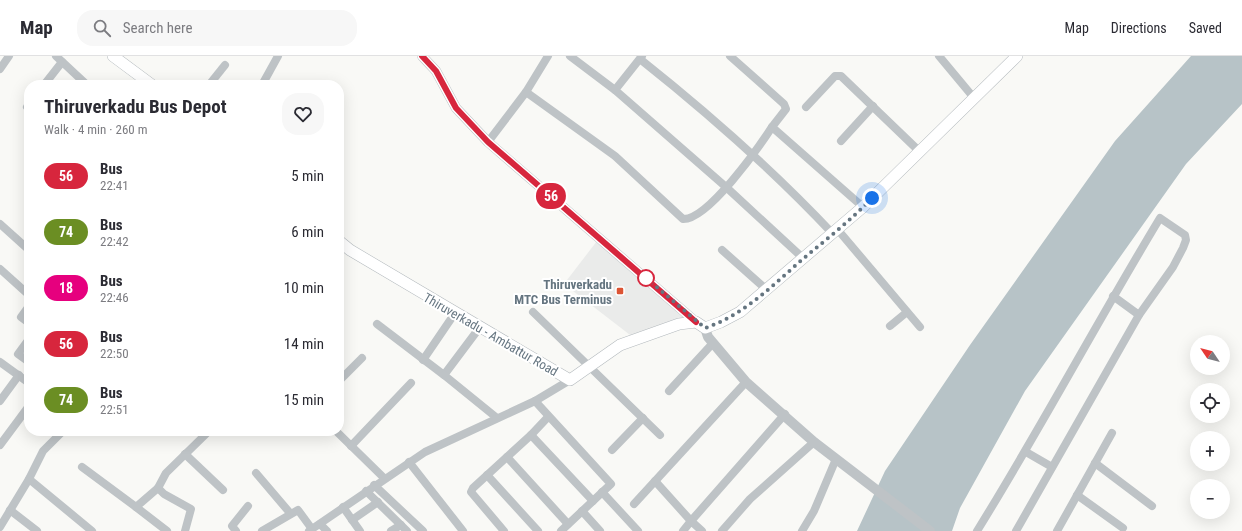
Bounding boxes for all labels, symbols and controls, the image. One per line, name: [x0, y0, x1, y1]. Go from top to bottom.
search box: [77, 10, 357, 46]
text: Map: [20, 16, 53, 39]
icon: search: [91, 17, 113, 39]
text: Search here: [123, 19, 193, 37]
text: Map: [1065, 20, 1089, 36]
text: Directions: [1111, 20, 1167, 36]
text: Saved: [1189, 20, 1222, 36]
button: heart: [282, 93, 324, 135]
text: Thiruverkadu Bus Depot: [44, 95, 227, 118]
text: Walk · 4 min · 260 m: [44, 122, 148, 137]
text: Bus: [100, 160, 123, 178]
text: 5 min: [291, 167, 324, 185]
text: 56: [59, 168, 73, 184]
text: 22:41: [100, 178, 129, 193]
line badge: 56: [533, 183, 569, 209]
text: 56: [544, 188, 558, 204]
your location: [862, 188, 882, 208]
text: Bus: [100, 216, 123, 234]
text: 6 min: [291, 223, 324, 241]
text: 74: [59, 224, 73, 240]
text: 22:42: [100, 234, 129, 249]
unlabelled marker: [637, 269, 655, 287]
text: Bus: [100, 272, 123, 290]
place label: Thiruverkadu MTC Bus Terminus: [514, 277, 612, 307]
text: 10 min: [284, 279, 324, 297]
text: 18: [59, 280, 73, 296]
marker: Thiruverkadu MTC Bus Terminus: [615, 286, 625, 296]
text: 22:46: [100, 290, 129, 305]
street label: Thiruverkadu - Ambattur Road: [421, 290, 561, 379]
text: Bus: [100, 328, 123, 346]
text: 14 min: [284, 335, 324, 353]
north arrow: [1190, 335, 1230, 375]
map controls: [1190, 335, 1230, 519]
text: 56: [59, 336, 73, 352]
text: 22:50: [100, 346, 129, 361]
button: locate: [1190, 383, 1230, 423]
text: Bus: [100, 384, 123, 402]
text: 15 min: [284, 391, 324, 409]
text: 74: [59, 392, 73, 408]
text: 22:51: [100, 402, 129, 417]
button: +: [1190, 431, 1230, 471]
button: −: [1190, 479, 1230, 519]

